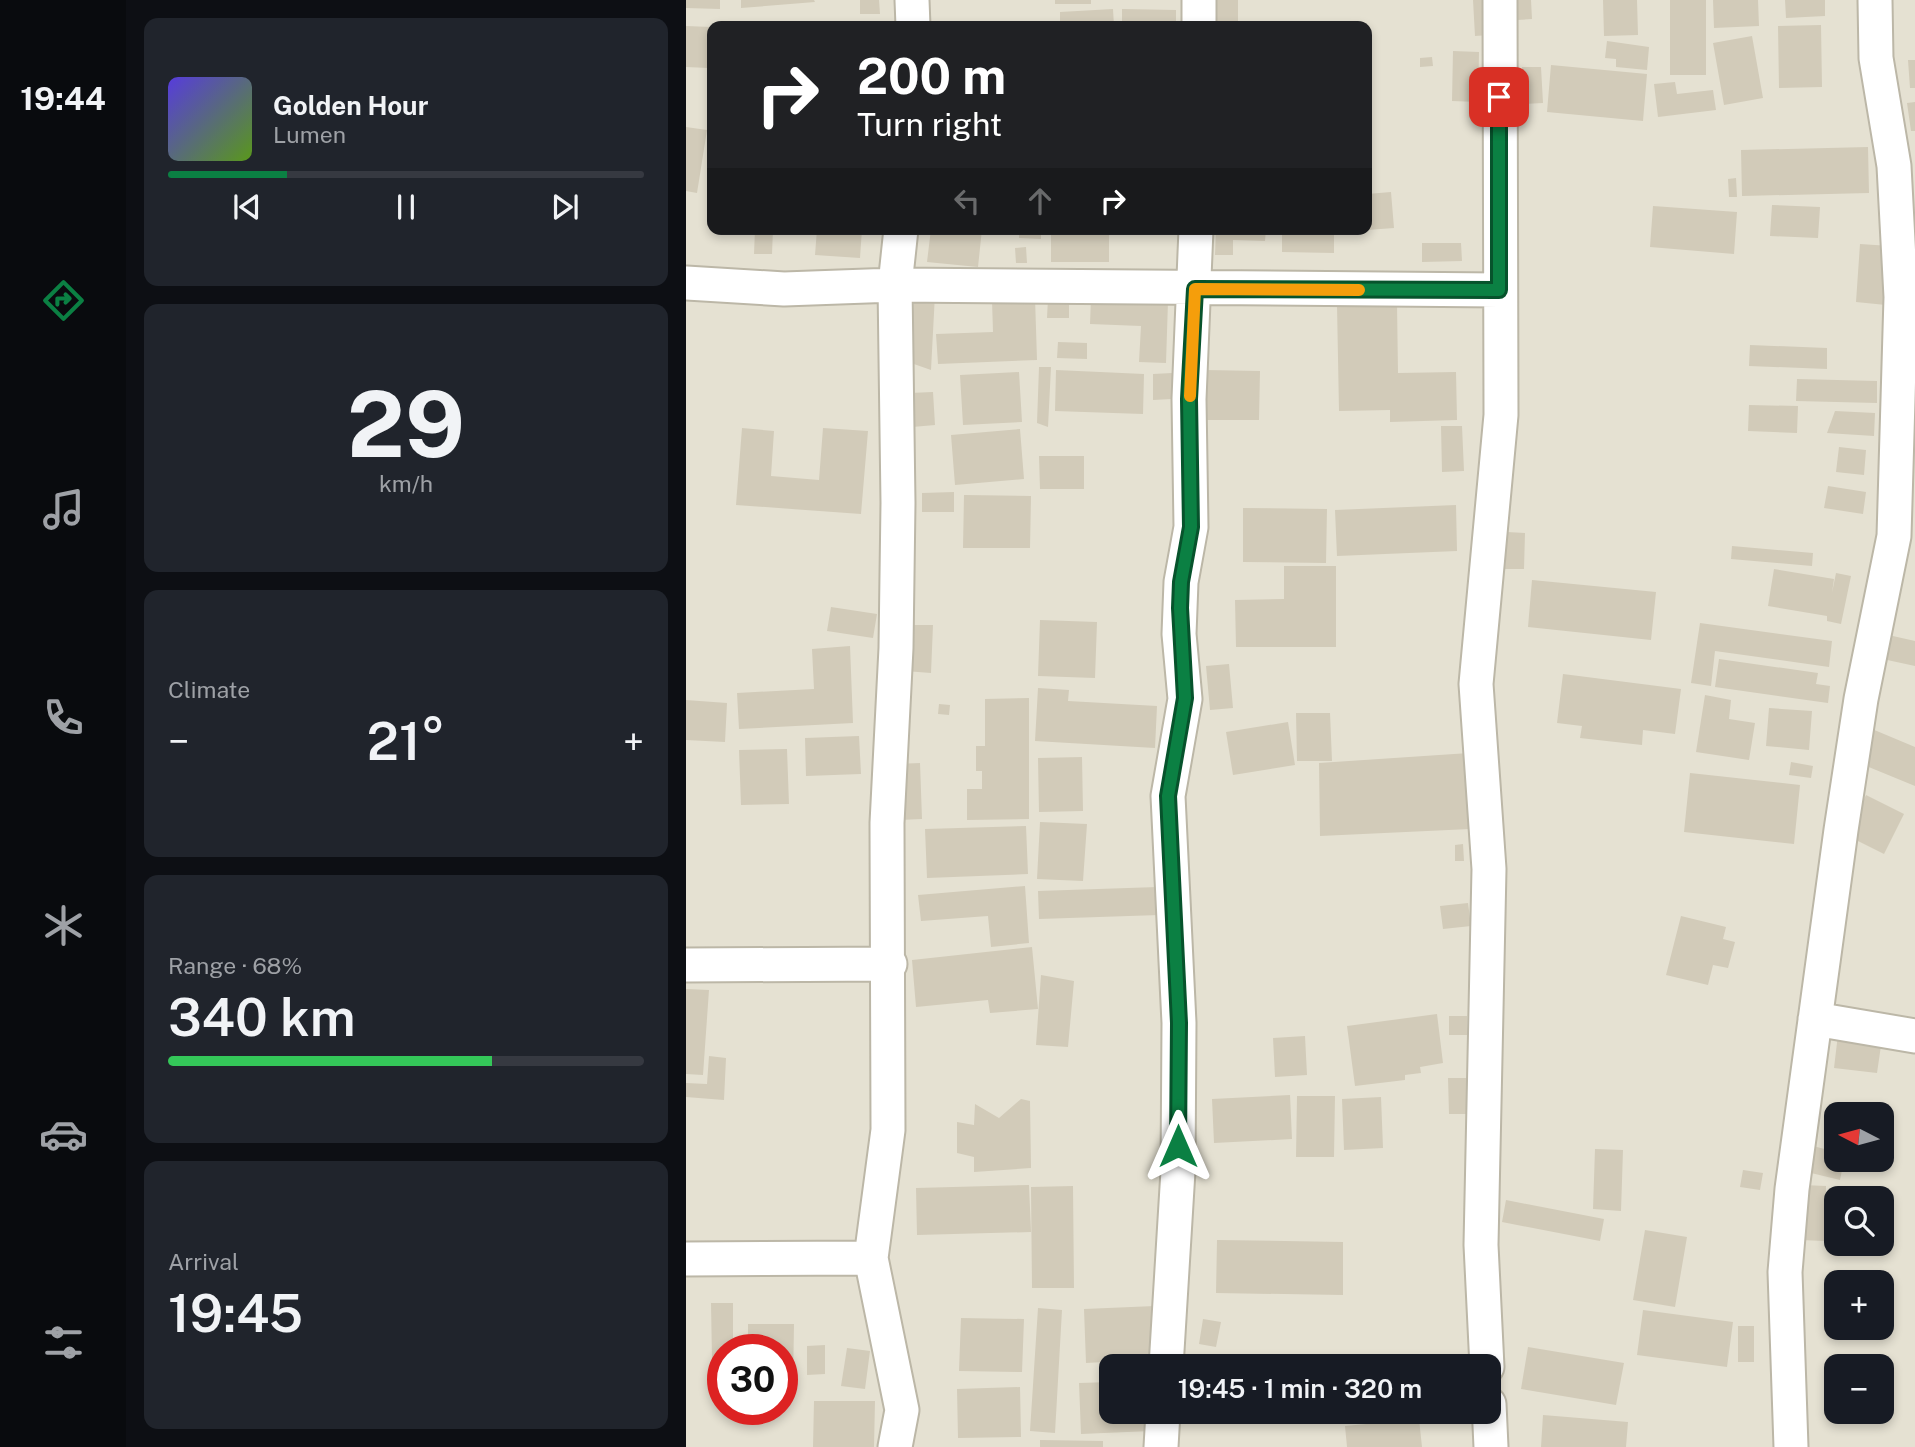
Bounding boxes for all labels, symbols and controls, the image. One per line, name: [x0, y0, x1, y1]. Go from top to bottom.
text: 200 m: [857, 47, 1006, 105]
icon: right: [742, 49, 833, 140]
pin: [1469, 67, 1529, 127]
icon: arrive: [1480, 78, 1518, 116]
text: 19:44: [20, 80, 106, 117]
text: Golden Hour: [273, 90, 428, 121]
text: Turn right: [857, 106, 1002, 143]
text: Lumen: [273, 121, 346, 148]
icon: left: [948, 182, 986, 220]
icon: ahead: [1021, 182, 1059, 220]
icon: right: [1094, 182, 1132, 220]
icon: previous: [228, 188, 266, 226]
icon: pause: [387, 188, 425, 226]
icon: next: [546, 188, 584, 226]
icon: directions: [39, 276, 88, 325]
text: 29: [347, 371, 465, 477]
text: km/h: [379, 470, 433, 497]
icon: music: [39, 485, 88, 534]
text: Climate: [168, 676, 250, 703]
icon: phone: [39, 693, 88, 742]
text: 21°: [367, 711, 445, 772]
text: −: [168, 719, 189, 764]
text: +: [623, 719, 644, 764]
icon: climate: [39, 901, 88, 950]
text: Range · 68%: [168, 952, 302, 979]
text: 340 km: [168, 987, 356, 1048]
north arrow: [1824, 1102, 1894, 1172]
map controls: [1824, 1102, 1894, 1424]
position arrow: [1141, 1109, 1215, 1183]
icon: car: [39, 1110, 88, 1159]
button: search: [1824, 1186, 1894, 1256]
text: Arrival: [168, 1248, 239, 1275]
button: +: [1824, 1270, 1894, 1340]
text: 19:45: [168, 1283, 303, 1344]
icon: filters: [39, 1318, 88, 1367]
speed limit sign: 30: [707, 1334, 798, 1425]
button: −: [1824, 1354, 1894, 1424]
text: 19:45 · 1 min · 320 m: [1178, 1373, 1422, 1404]

